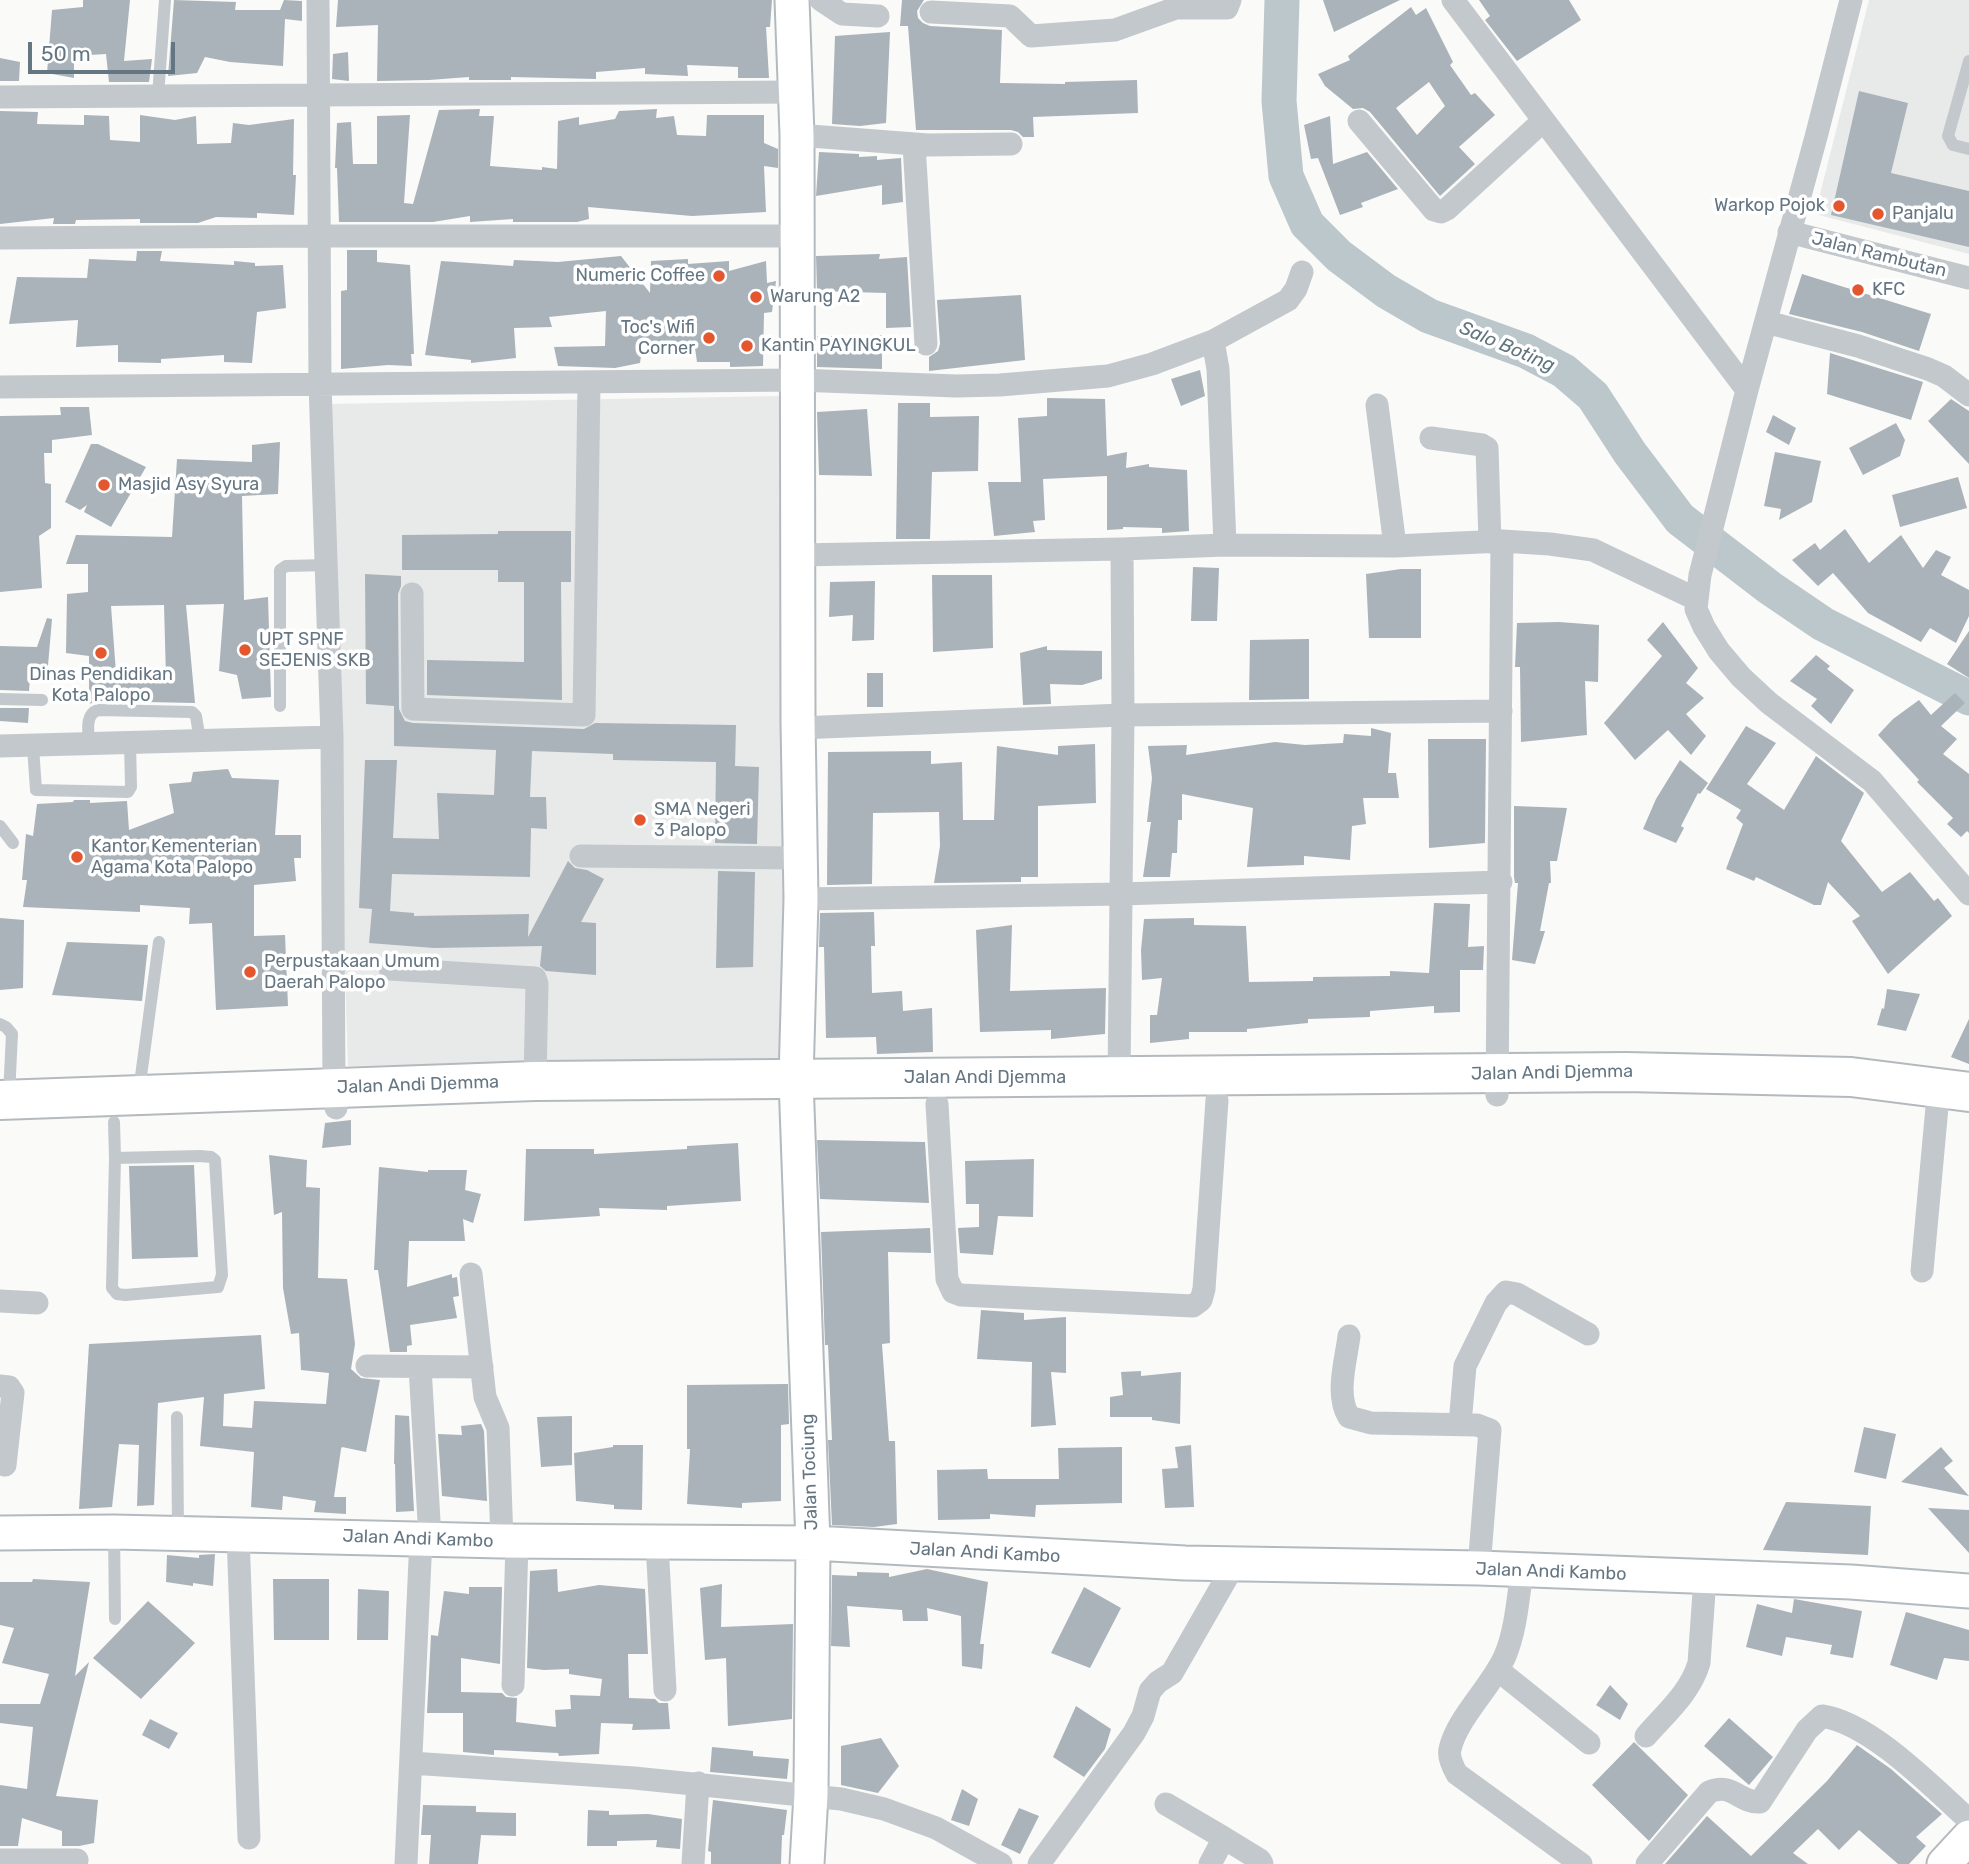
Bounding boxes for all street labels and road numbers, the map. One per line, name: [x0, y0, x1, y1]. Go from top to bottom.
street label: Jalan Rambutan: [1809, 228, 1949, 282]
street label: Jalan Andi Djemma: [1471, 1061, 1633, 1085]
street label: Jalan Andi Djemma: [904, 1067, 1066, 1089]
street label: Jalan Andi Djemma: [337, 1071, 499, 1099]
street label: Jalan Tociung: [797, 1413, 823, 1531]
street label: Jalan Andi Kambo: [342, 1526, 494, 1552]
street label: Jalan Andi Kambo: [909, 1538, 1061, 1568]
street label: Jalan Andi Kambo: [1475, 1559, 1627, 1585]

